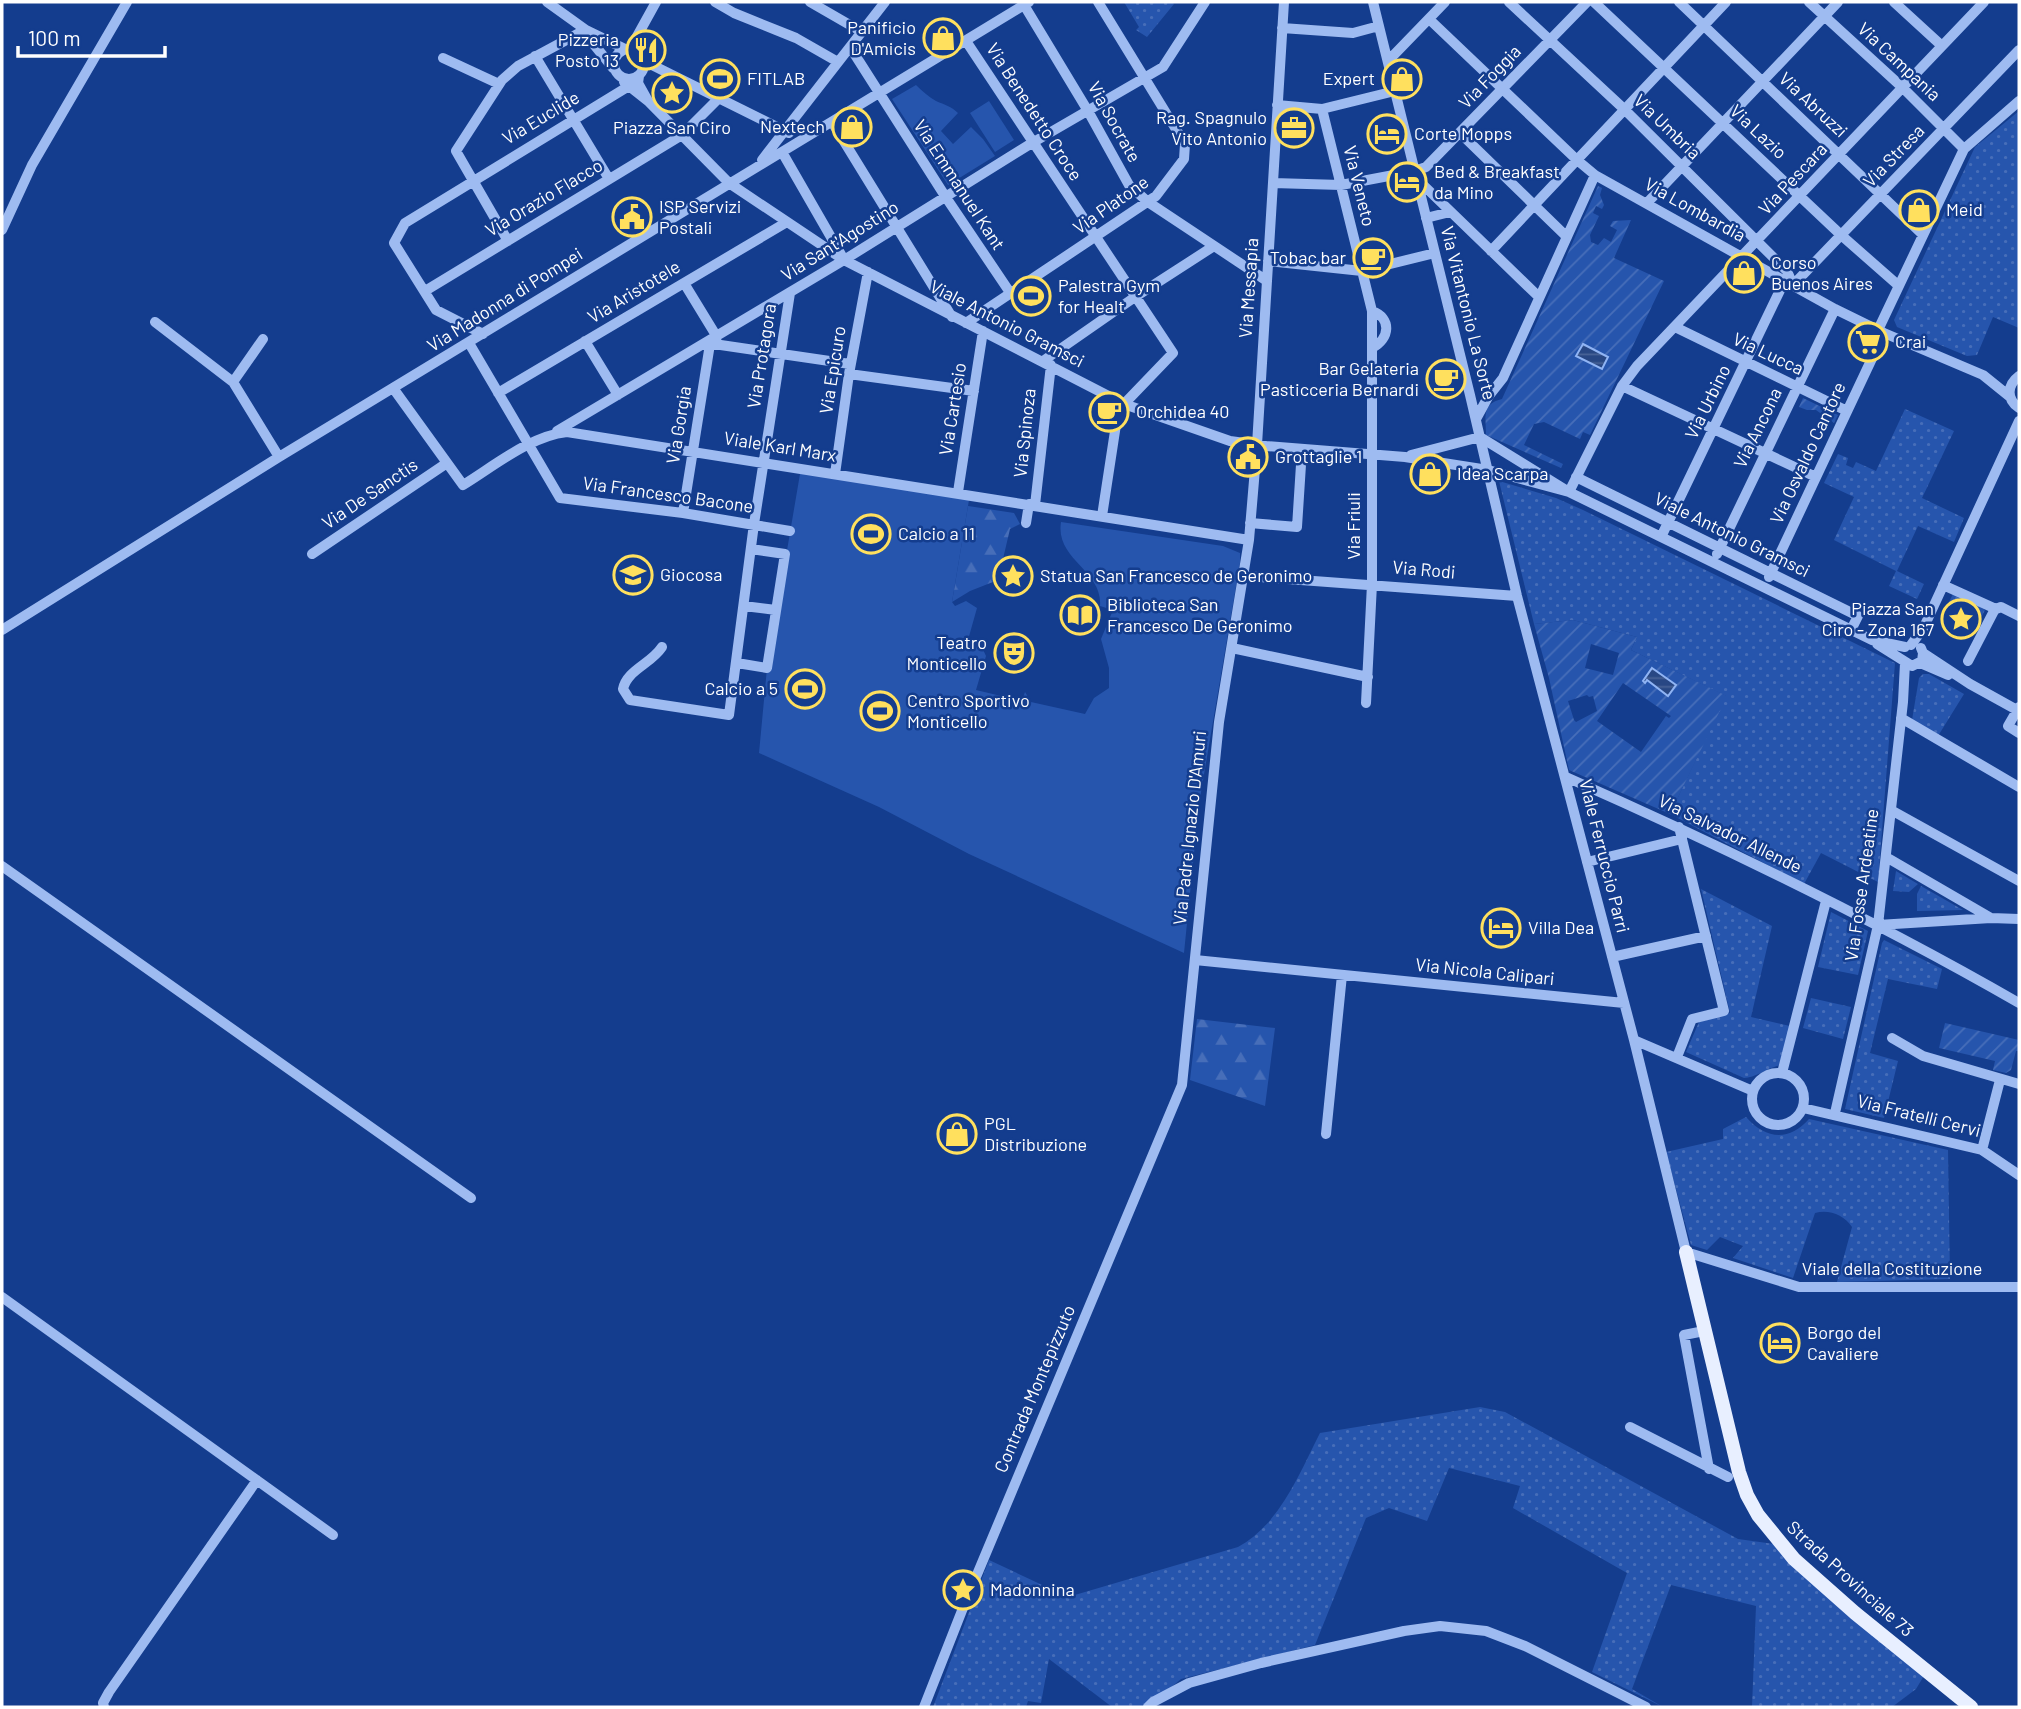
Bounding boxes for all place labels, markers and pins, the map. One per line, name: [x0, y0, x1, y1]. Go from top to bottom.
place label: Panificio D'Amicis: [847, 16, 916, 59]
shop icon: Panificio D'Amicis: [922, 17, 964, 59]
place label: Pizzeria Posto 13: [555, 28, 619, 71]
restaurant icon: Pizzeria Posto 13: [625, 29, 667, 71]
sports icon: FITLAB: [699, 58, 741, 100]
shop icon: Expert: [1381, 58, 1423, 100]
place label: FITLAB: [747, 67, 805, 89]
place label: Expert: [1323, 67, 1375, 89]
place icon: Piazza San Ciro: [651, 72, 693, 114]
shop icon: Nextech: [831, 106, 873, 148]
place label: Rag. Spagnulo Vito Antonio: [1156, 106, 1267, 149]
office icon: Rag. Spagnulo Vito Antonio: [1273, 107, 1315, 149]
hotel icon: Corte Mopps: [1366, 113, 1408, 155]
place label: Nextech: [760, 115, 825, 137]
place label: Piazza San Ciro: [613, 116, 731, 138]
place label: Corte Mopps: [1414, 122, 1512, 144]
place label: Bed & Breakfast da Mino: [1434, 160, 1560, 203]
hotel icon: Bed & Breakfast da Mino: [1386, 161, 1428, 203]
shop icon: Meid: [1898, 189, 1940, 231]
place label: ISP Servizi Postali: [659, 195, 741, 238]
public building icon: ISP Servizi Postali: [611, 196, 653, 238]
place label: Meid: [1946, 198, 1983, 220]
cafe icon: Tobac bar: [1352, 237, 1394, 279]
place label: Tobac bar: [1270, 246, 1346, 268]
place label: Corso Buenos Aires: [1771, 251, 1873, 294]
shop icon: Corso Buenos Aires: [1723, 252, 1765, 294]
place label: Palestra Gym for Healt: [1058, 274, 1160, 317]
sports icon: Palestra Gym for Healt: [1010, 275, 1052, 317]
supermarket icon: Crai: [1847, 321, 1889, 363]
place label: Crai: [1895, 330, 1926, 352]
place label: Bar Gelateria Pasticceria Bernardi: [1260, 357, 1419, 400]
cafe icon: Bar Gelateria Pasticceria Bernardi: [1425, 358, 1467, 400]
cafe icon: Orchidea 40: [1088, 391, 1130, 433]
place label: Orchidea 40: [1136, 400, 1230, 422]
public building icon: Grottaglie 1: [1227, 436, 1269, 478]
place label: Grottaglie 1: [1275, 445, 1362, 467]
shop icon: Idea Scarpa: [1409, 453, 1451, 495]
place label: Idea Scarpa: [1457, 462, 1549, 484]
sports icon: Calcio a 11: [850, 513, 892, 555]
place label: Calcio a 11: [898, 522, 975, 544]
school or university icon: Giocosa: [612, 554, 654, 596]
place icon: Statua San Francesco de Geronimo: [992, 555, 1034, 597]
place label: Giocosa: [660, 563, 722, 585]
place label: Statua San Francesco de Geronimo: [1040, 564, 1312, 586]
place label: Biblioteca San Francesco De Geronimo: [1107, 593, 1292, 636]
library icon: Biblioteca San Francesco De Geronimo: [1059, 594, 1101, 636]
place label: Piazza San Ciro - Zona 167: [1822, 597, 1934, 640]
place icon: Piazza San Ciro - Zona 167: [1940, 598, 1982, 640]
place label: Teatro Monticello: [906, 631, 987, 674]
theatre icon: Teatro Monticello: [993, 632, 1035, 674]
sports icon: Calcio a 5: [784, 668, 826, 710]
place label: Calcio a 5: [704, 677, 778, 699]
place label: Centro Sportivo Monticello: [907, 689, 1030, 732]
sports icon: Centro Sportivo Monticello: [859, 690, 901, 732]
hotel icon: Villa Dea: [1480, 907, 1522, 949]
place label: Villa Dea: [1528, 916, 1594, 938]
place label: PGL Distribuzione: [984, 1112, 1087, 1155]
shop icon: PGL Distribuzione: [936, 1113, 978, 1155]
place label: Borgo del Cavaliere: [1807, 1321, 1881, 1364]
hotel icon: Borgo del Cavaliere: [1759, 1322, 1801, 1364]
place icon: Madonnina: [942, 1569, 984, 1611]
place label: Madonnina: [990, 1578, 1075, 1600]

